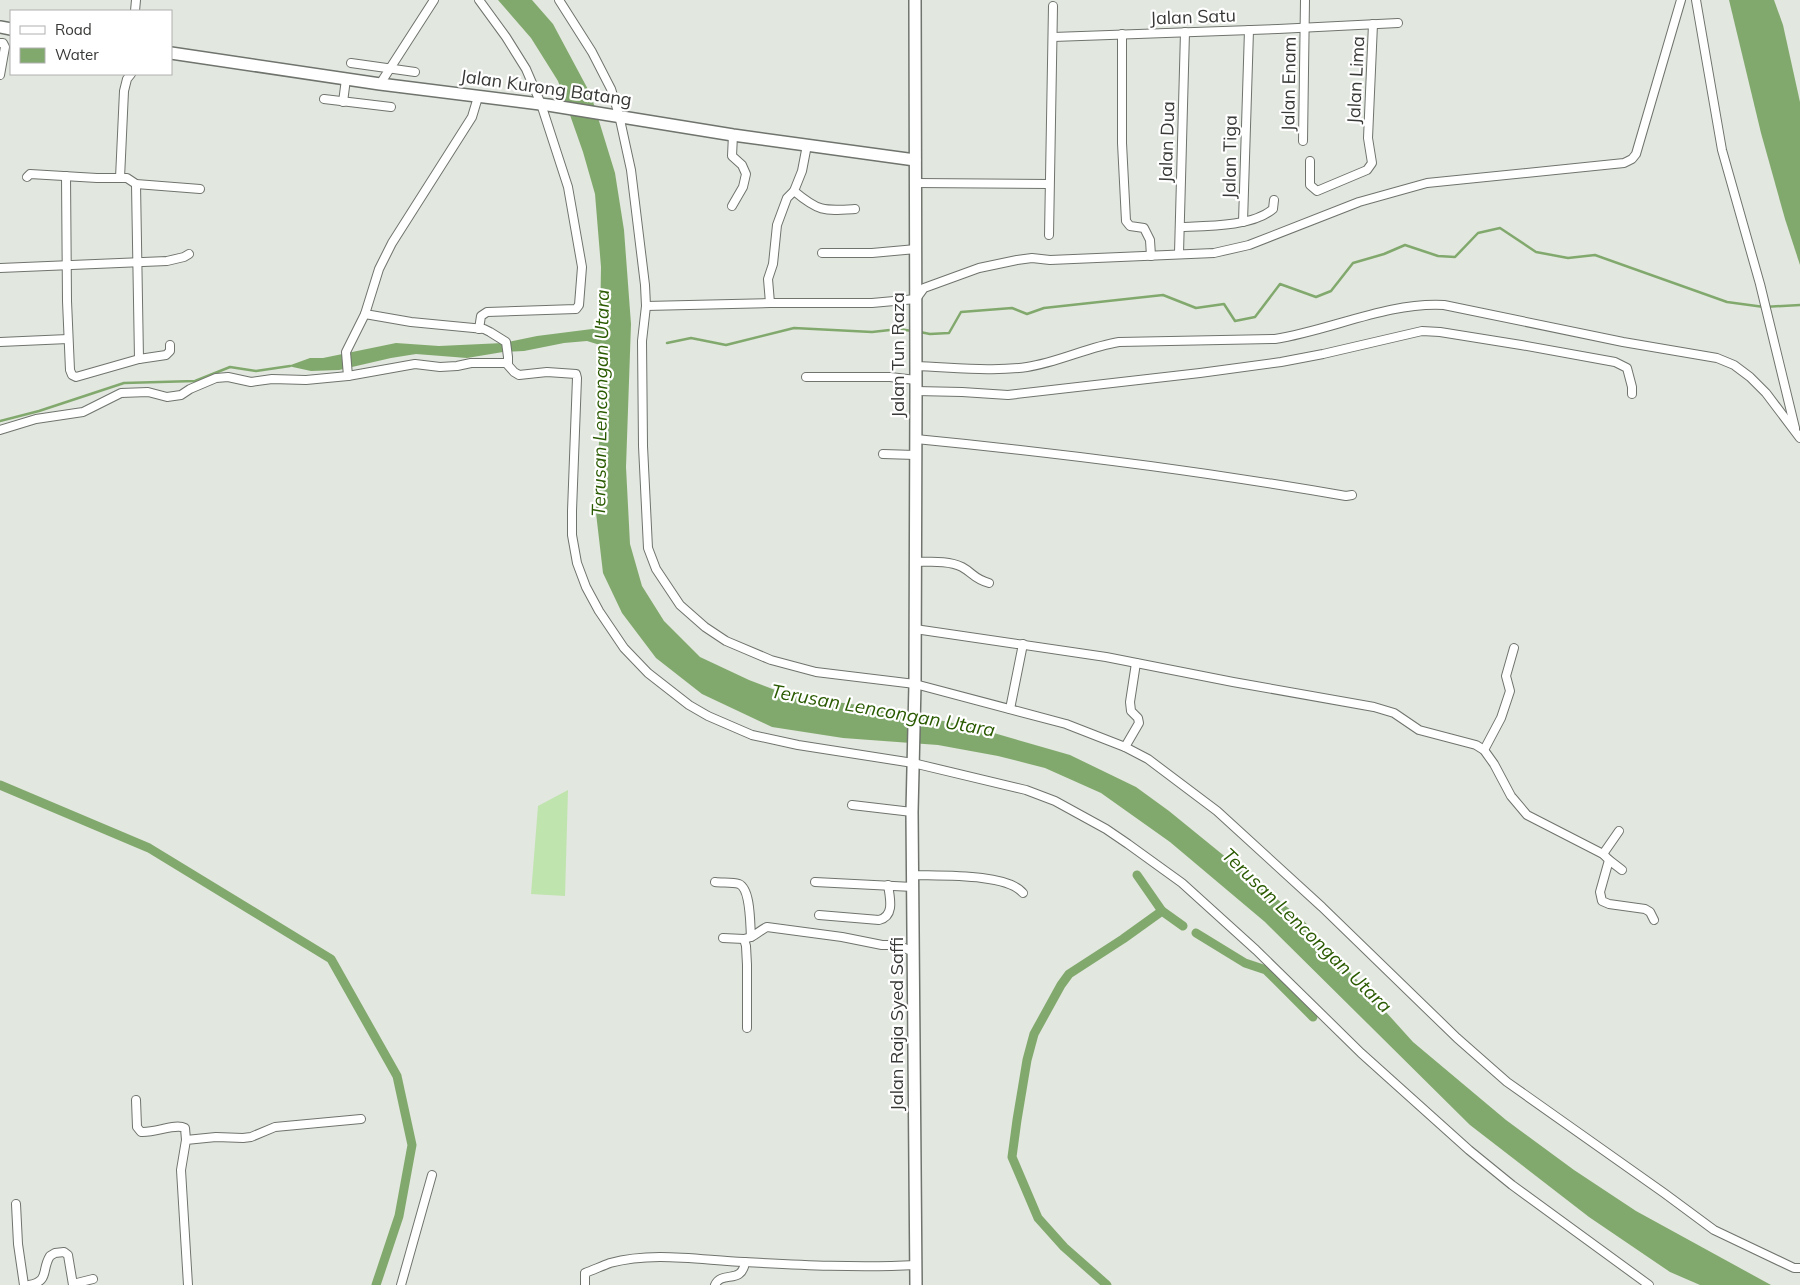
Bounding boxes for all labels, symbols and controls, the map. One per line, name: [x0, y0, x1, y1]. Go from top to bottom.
street label: Jalan Satu: [1150, 4, 1236, 29]
legend: [10, 10, 172, 75]
text: Road: [55, 20, 92, 39]
street label: Jalan Enam: [1276, 36, 1301, 132]
street label: Jalan Lima: [1342, 36, 1369, 124]
text: Water: [55, 45, 99, 64]
street label: Jalan Kurong Batang: [459, 64, 633, 111]
street label: Jalan Dua: [1154, 101, 1179, 183]
street label: Jalan Tiga: [1217, 115, 1242, 199]
water label: Terusan Lencongan Utara: [586, 289, 614, 517]
street label: Jalan Tun Raza: [886, 292, 909, 418]
water label: Terusan Lencongan Utara: [769, 678, 997, 742]
water label: Terusan Lencongan Utara: [1217, 842, 1397, 1018]
street label: Jalan Raja Syed Saffi: [885, 937, 908, 1111]

